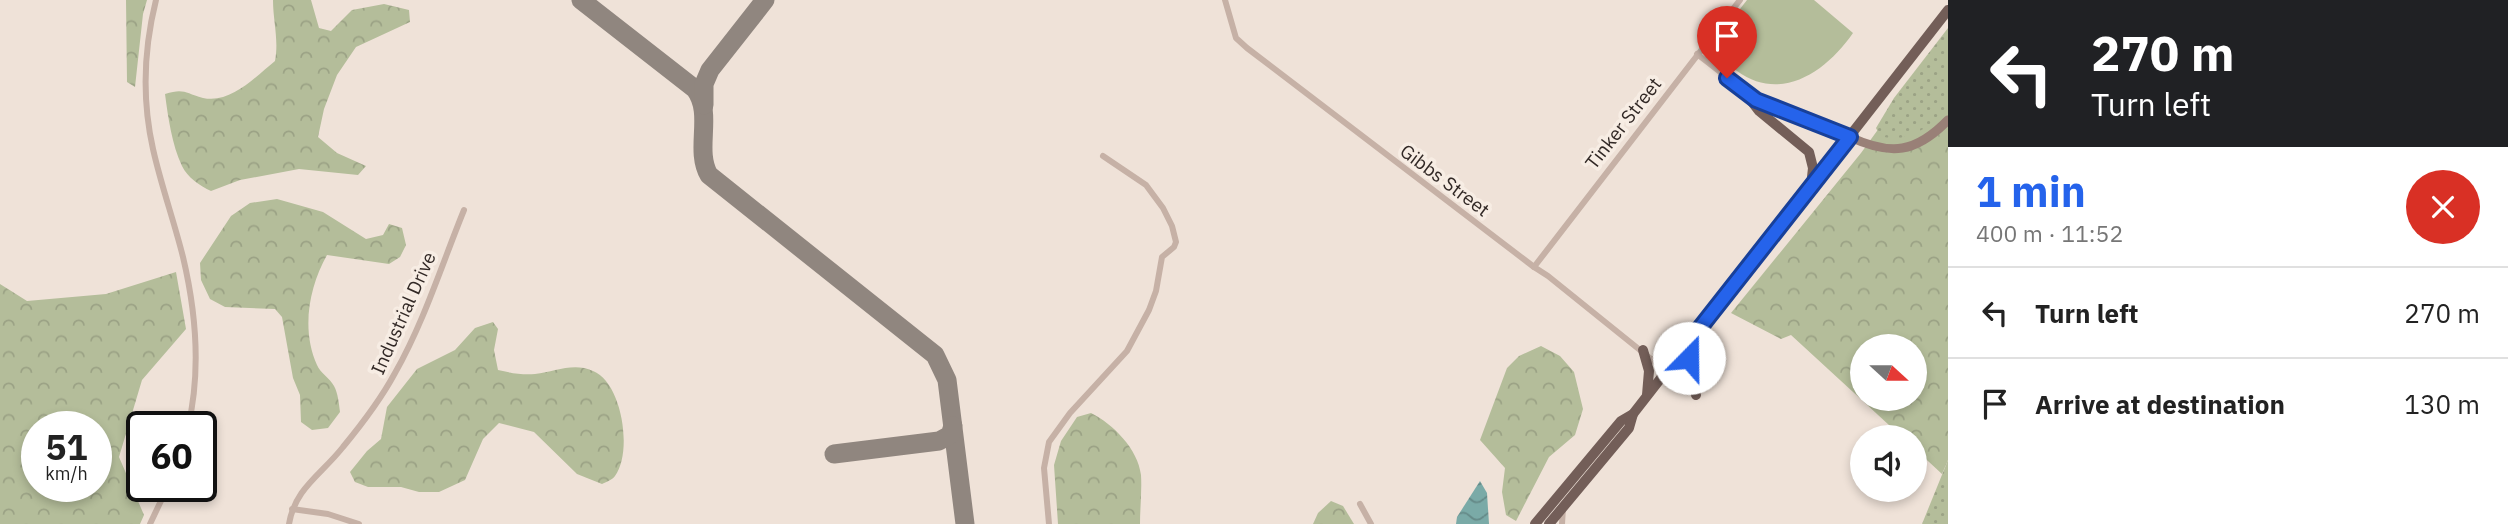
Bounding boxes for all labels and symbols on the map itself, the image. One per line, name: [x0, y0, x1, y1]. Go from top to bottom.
pin: [1697, 6, 1757, 78]
street label: Tinker Street: [1580, 72, 1666, 174]
street label: Gibbs Street: [1396, 139, 1494, 221]
street label: Industrial Drive: [365, 248, 441, 378]
position arrow: [1652, 321, 1726, 395]
north arrow: [1850, 334, 1927, 411]
speed limit sign: 60: [126, 411, 217, 502]

